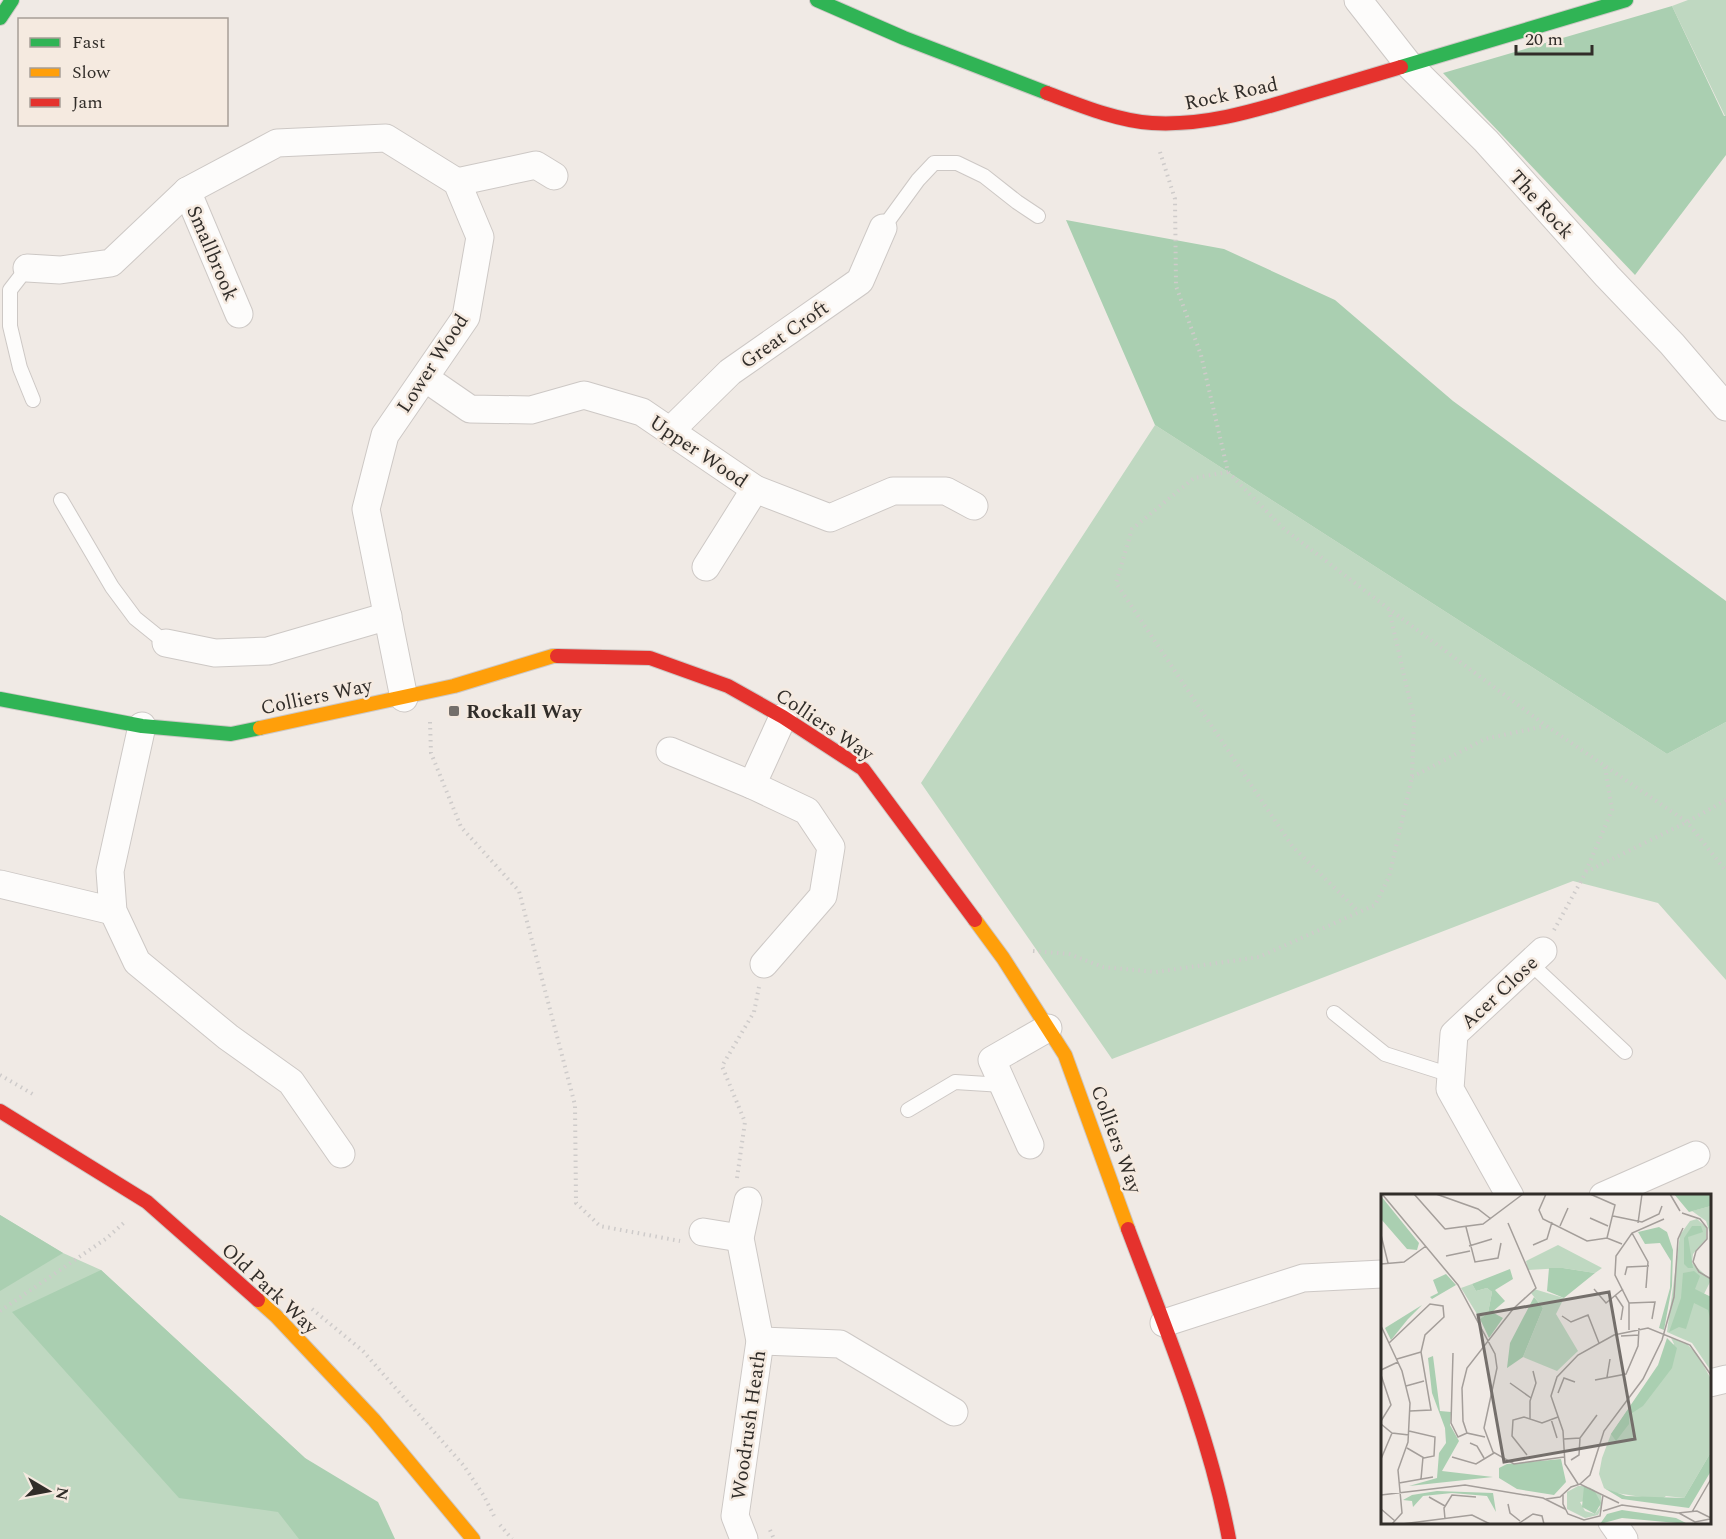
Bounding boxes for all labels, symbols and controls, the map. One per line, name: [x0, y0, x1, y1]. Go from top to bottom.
legend: [18, 18, 228, 126]
scale bar: [1516, 18, 1592, 56]
text: 20 m: [1525, 26, 1563, 53]
text: Fast: [72, 29, 105, 56]
text: Slow: [72, 59, 111, 86]
street label: Rock Road: [1182, 69, 1281, 119]
text: Jam: [72, 89, 103, 116]
street label: The Rock: [1502, 163, 1581, 246]
street label: Smallbrook: [179, 201, 246, 306]
street label: Great Croft: [734, 293, 835, 376]
street label: Lower Wood: [389, 308, 476, 419]
street label: Upper Wood: [643, 408, 754, 496]
street label: Colliers Way: [258, 670, 376, 723]
street label: Colliers Way: [769, 681, 881, 770]
place label: Rockall Way: [466, 697, 583, 727]
marker: Rockall Way: [447, 704, 461, 718]
street label: Acer Close: [1454, 949, 1545, 1037]
street label: Colliers Way: [1083, 1081, 1150, 1199]
inset map: [1381, 1194, 1711, 1524]
street label: Old Park Way: [214, 1236, 326, 1343]
street label: Woodrush Heath: [724, 1348, 774, 1502]
north arrow: [18, 1461, 78, 1521]
text: N: [49, 1485, 75, 1502]

